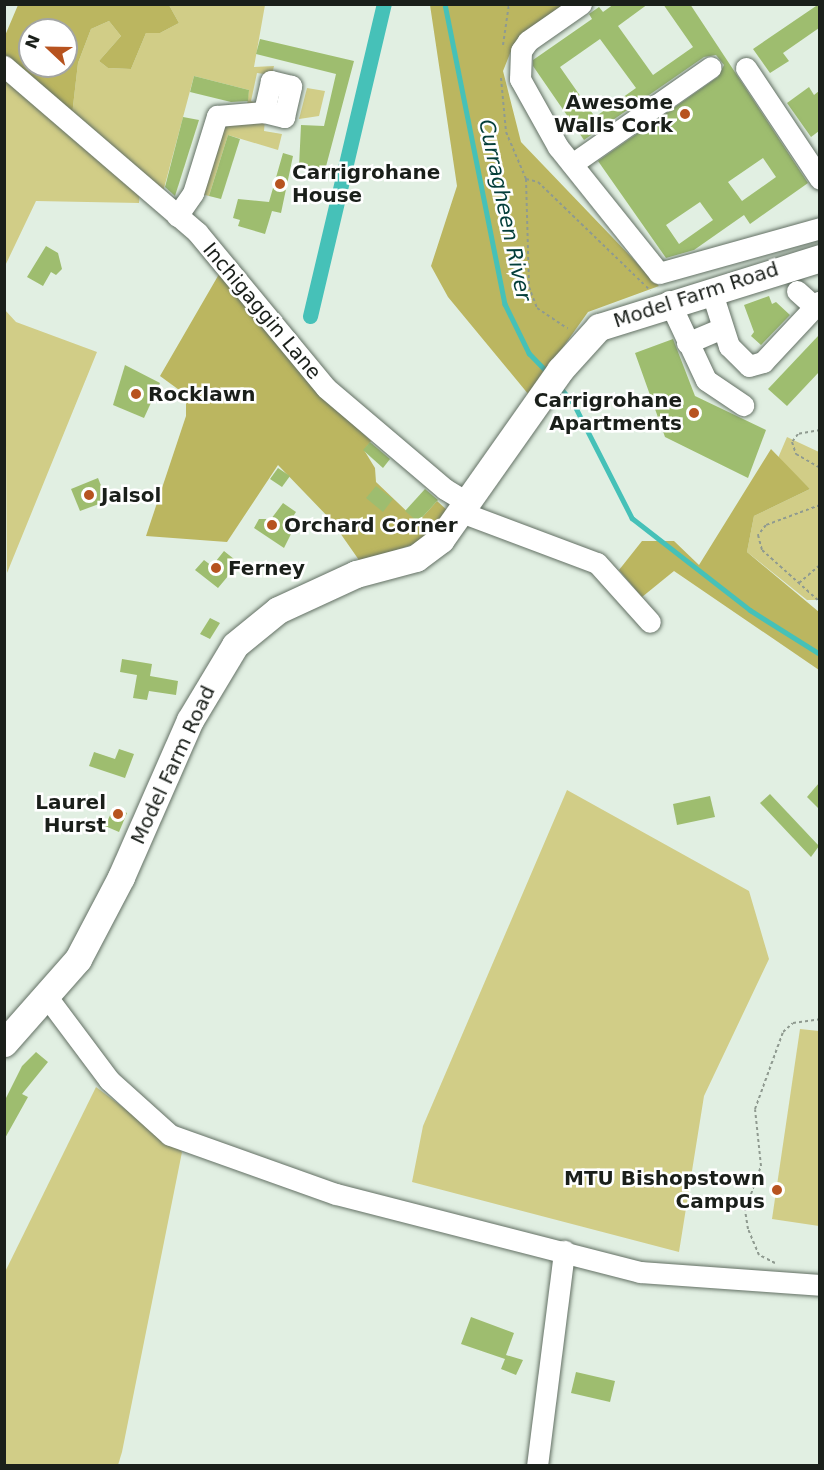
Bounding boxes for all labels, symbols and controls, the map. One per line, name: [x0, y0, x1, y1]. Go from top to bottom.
north arrow: [18, 18, 78, 78]
text: N: [21, 32, 44, 52]
place label: Awesome Walls Cork: [554, 90, 673, 137]
marker: Awesome Walls Cork: [678, 107, 692, 121]
water label: Curragheen River: [473, 117, 537, 303]
place label: Carrigrohane House: [292, 160, 440, 207]
marker: Carrigrohane House: [273, 177, 287, 191]
street label: Inchigaggin Lane: [198, 238, 326, 384]
street label: Model Farm Road: [610, 257, 782, 333]
place label: Rocklawn: [148, 382, 255, 406]
marker: Rocklawn: [129, 387, 143, 401]
place label: Carrigrohane Apartments: [534, 389, 682, 436]
marker: Carrigrohane Apartments: [687, 406, 701, 420]
place label: Jalsol: [101, 483, 161, 507]
marker: Jalsol: [82, 488, 96, 502]
place label: Orchard Corner: [284, 513, 458, 537]
marker: Orchard Corner: [265, 518, 279, 532]
place label: Ferney: [228, 556, 305, 580]
marker: Ferney: [209, 561, 223, 575]
street label: Model Farm Road: [126, 682, 220, 848]
place label: Laurel Hurst: [35, 790, 106, 837]
marker: Laurel Hurst: [111, 807, 125, 821]
place label: MTU Bishopstown Campus: [564, 1166, 765, 1213]
marker: MTU Bishopstown Campus: [770, 1183, 784, 1197]

